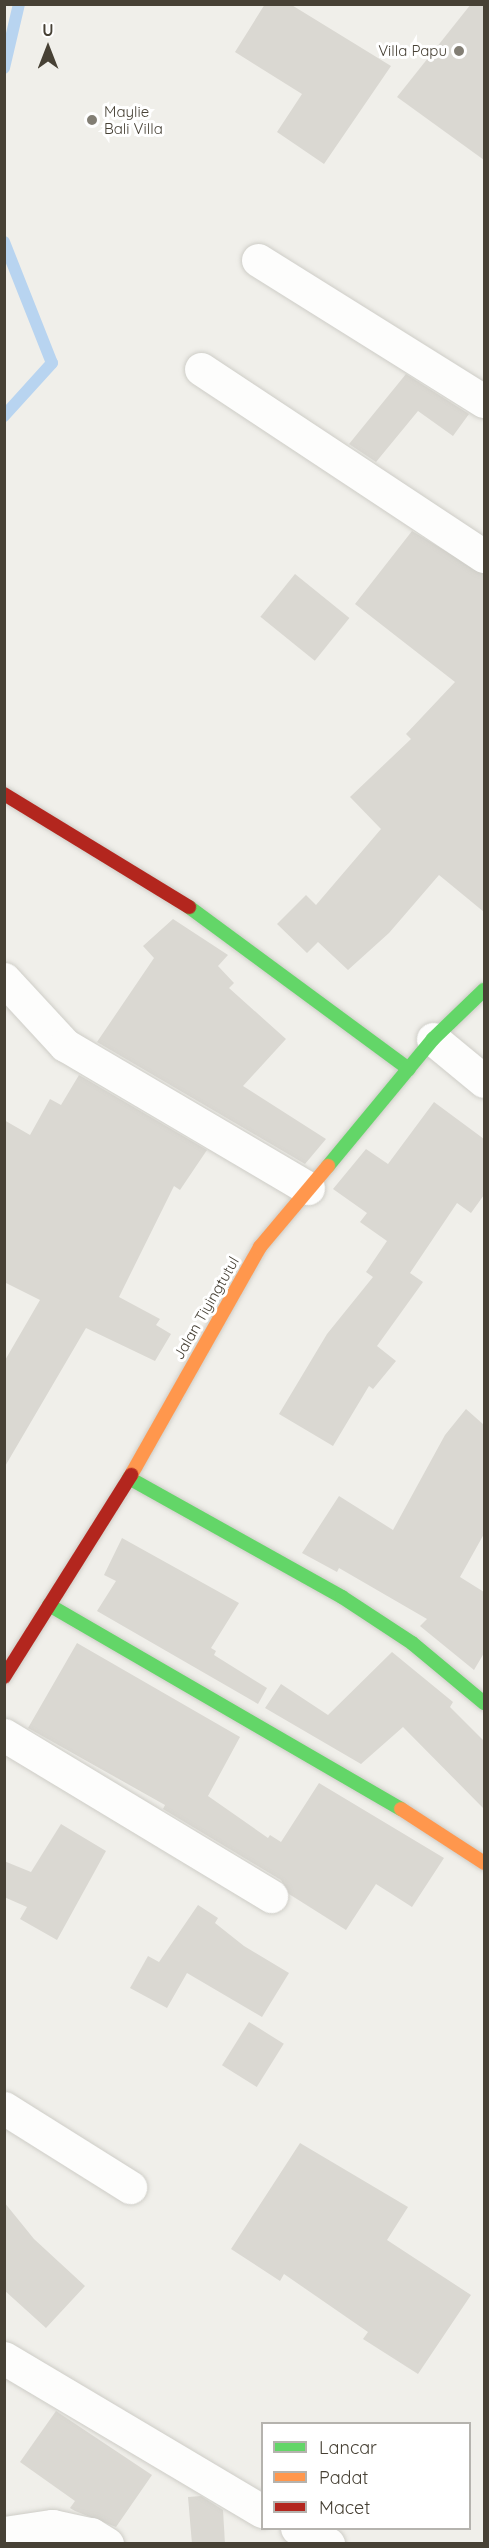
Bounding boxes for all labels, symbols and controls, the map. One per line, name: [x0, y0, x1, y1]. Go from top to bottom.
north arrow: [18, 18, 78, 78]
text: U: [42, 20, 54, 40]
place label: Villa Papu: [378, 42, 447, 60]
marker: Villa Papu: [452, 44, 466, 58]
place label: Maylie Bali Villa: [104, 102, 163, 137]
marker: Maylie Bali Villa: [85, 113, 99, 127]
street label: Jalan Tiyingtutul: [169, 1253, 243, 1363]
legend: [261, 2422, 471, 2530]
text: Lancar: [319, 2436, 377, 2459]
text: Padat: [319, 2466, 368, 2489]
text: Macet: [319, 2496, 370, 2519]

